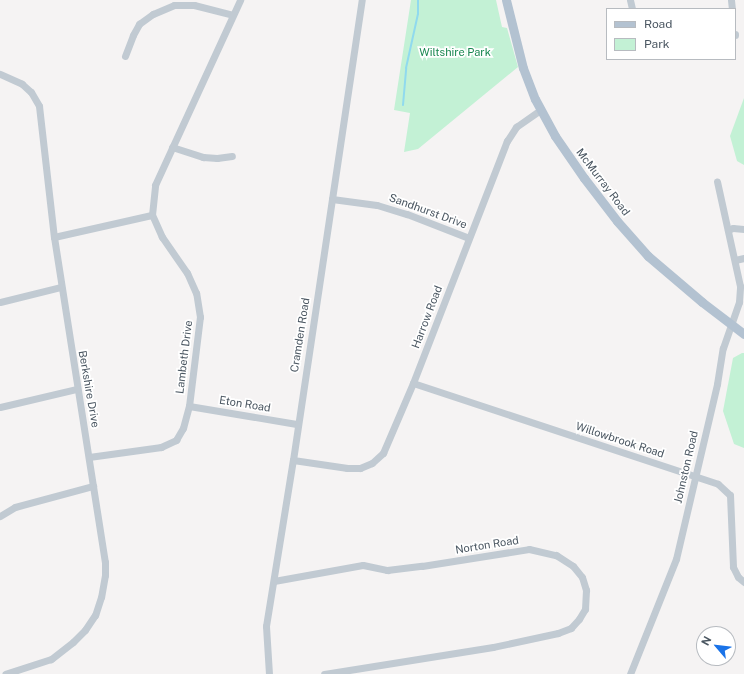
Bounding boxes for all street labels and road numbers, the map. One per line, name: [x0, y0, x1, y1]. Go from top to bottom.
street label: McMurray Road: [573, 146, 633, 218]
street label: Sandhurst Drive: [387, 191, 469, 231]
street label: Harrow Road: [409, 284, 445, 350]
street label: Cramden Road: [288, 297, 312, 373]
street label: Lambeth Drive: [173, 320, 195, 394]
street label: Berkshire Drive: [76, 349, 102, 429]
street label: Eton Road: [218, 393, 272, 415]
street label: Willowbrook Road: [574, 419, 666, 461]
street label: Johnston Road: [671, 429, 701, 505]
street label: Norton Road: [454, 533, 520, 557]

